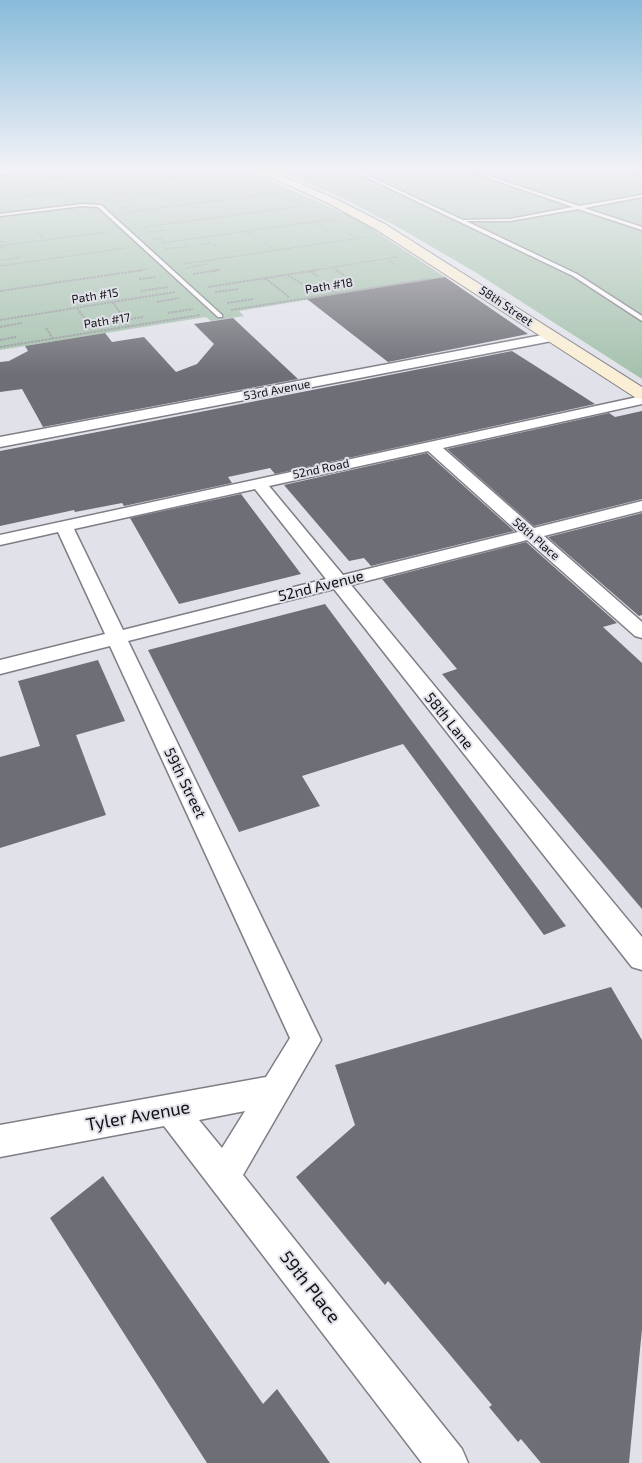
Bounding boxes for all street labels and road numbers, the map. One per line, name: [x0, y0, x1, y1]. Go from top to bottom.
street label: Path #18: [304, 275, 354, 297]
street label: 58th Street: [477, 283, 535, 329]
street label: Path #15: [71, 285, 119, 307]
street label: Path #17: [83, 310, 131, 332]
street label: 53rd Avenue: [242, 376, 312, 404]
street label: 52nd Road: [291, 456, 351, 482]
street label: 58th Place: [510, 515, 562, 563]
street label: 52nd Avenue: [276, 567, 366, 605]
street label: 58th Lane: [421, 689, 477, 753]
street label: 59th Street: [160, 745, 210, 821]
street label: Tyler Avenue: [84, 1096, 192, 1136]
street label: 59th Place: [275, 1247, 345, 1327]

